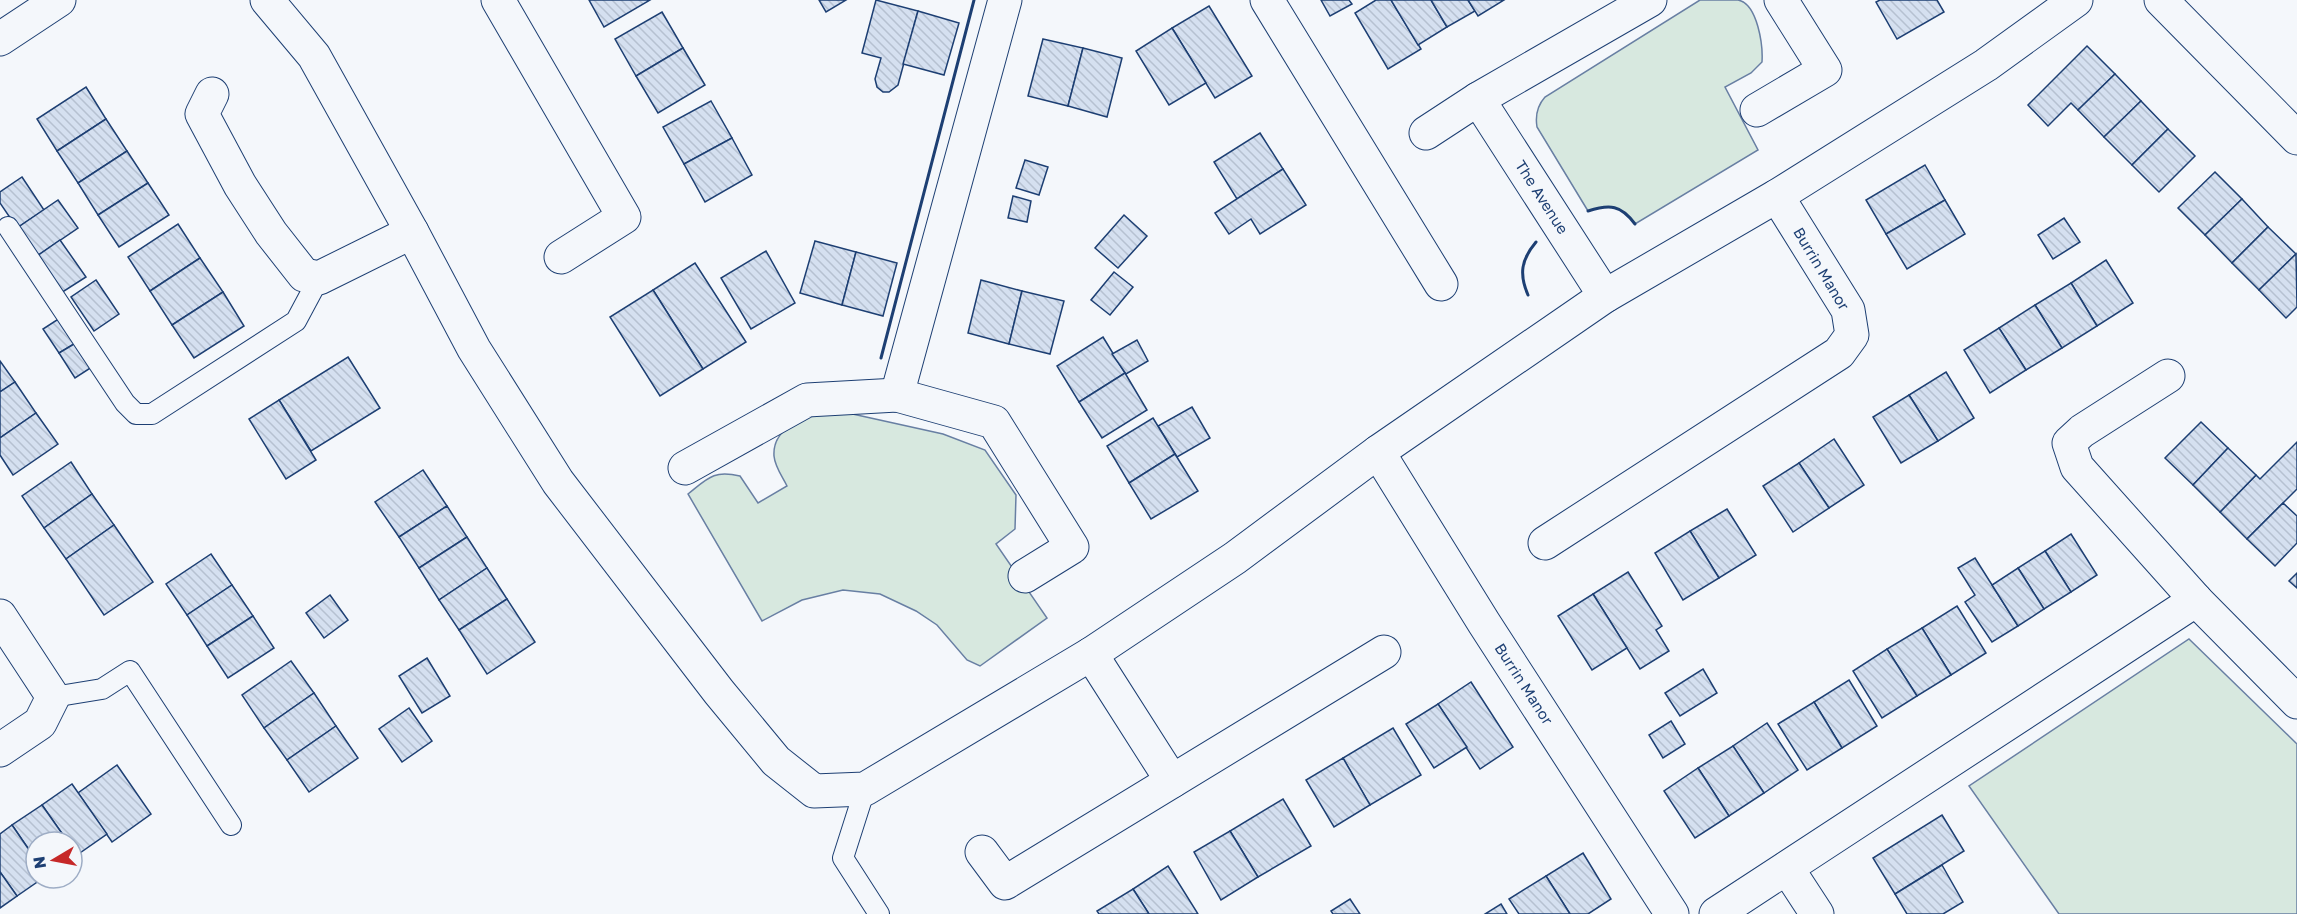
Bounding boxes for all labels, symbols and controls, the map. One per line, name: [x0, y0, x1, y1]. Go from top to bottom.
street label: The Avenue: [1512, 157, 1573, 237]
street label: Burrin Manor: [1790, 224, 1854, 313]
street label: Burrin Manor: [1491, 640, 1557, 728]
north arrow: [24, 830, 84, 890]
text: N: [28, 855, 50, 870]

